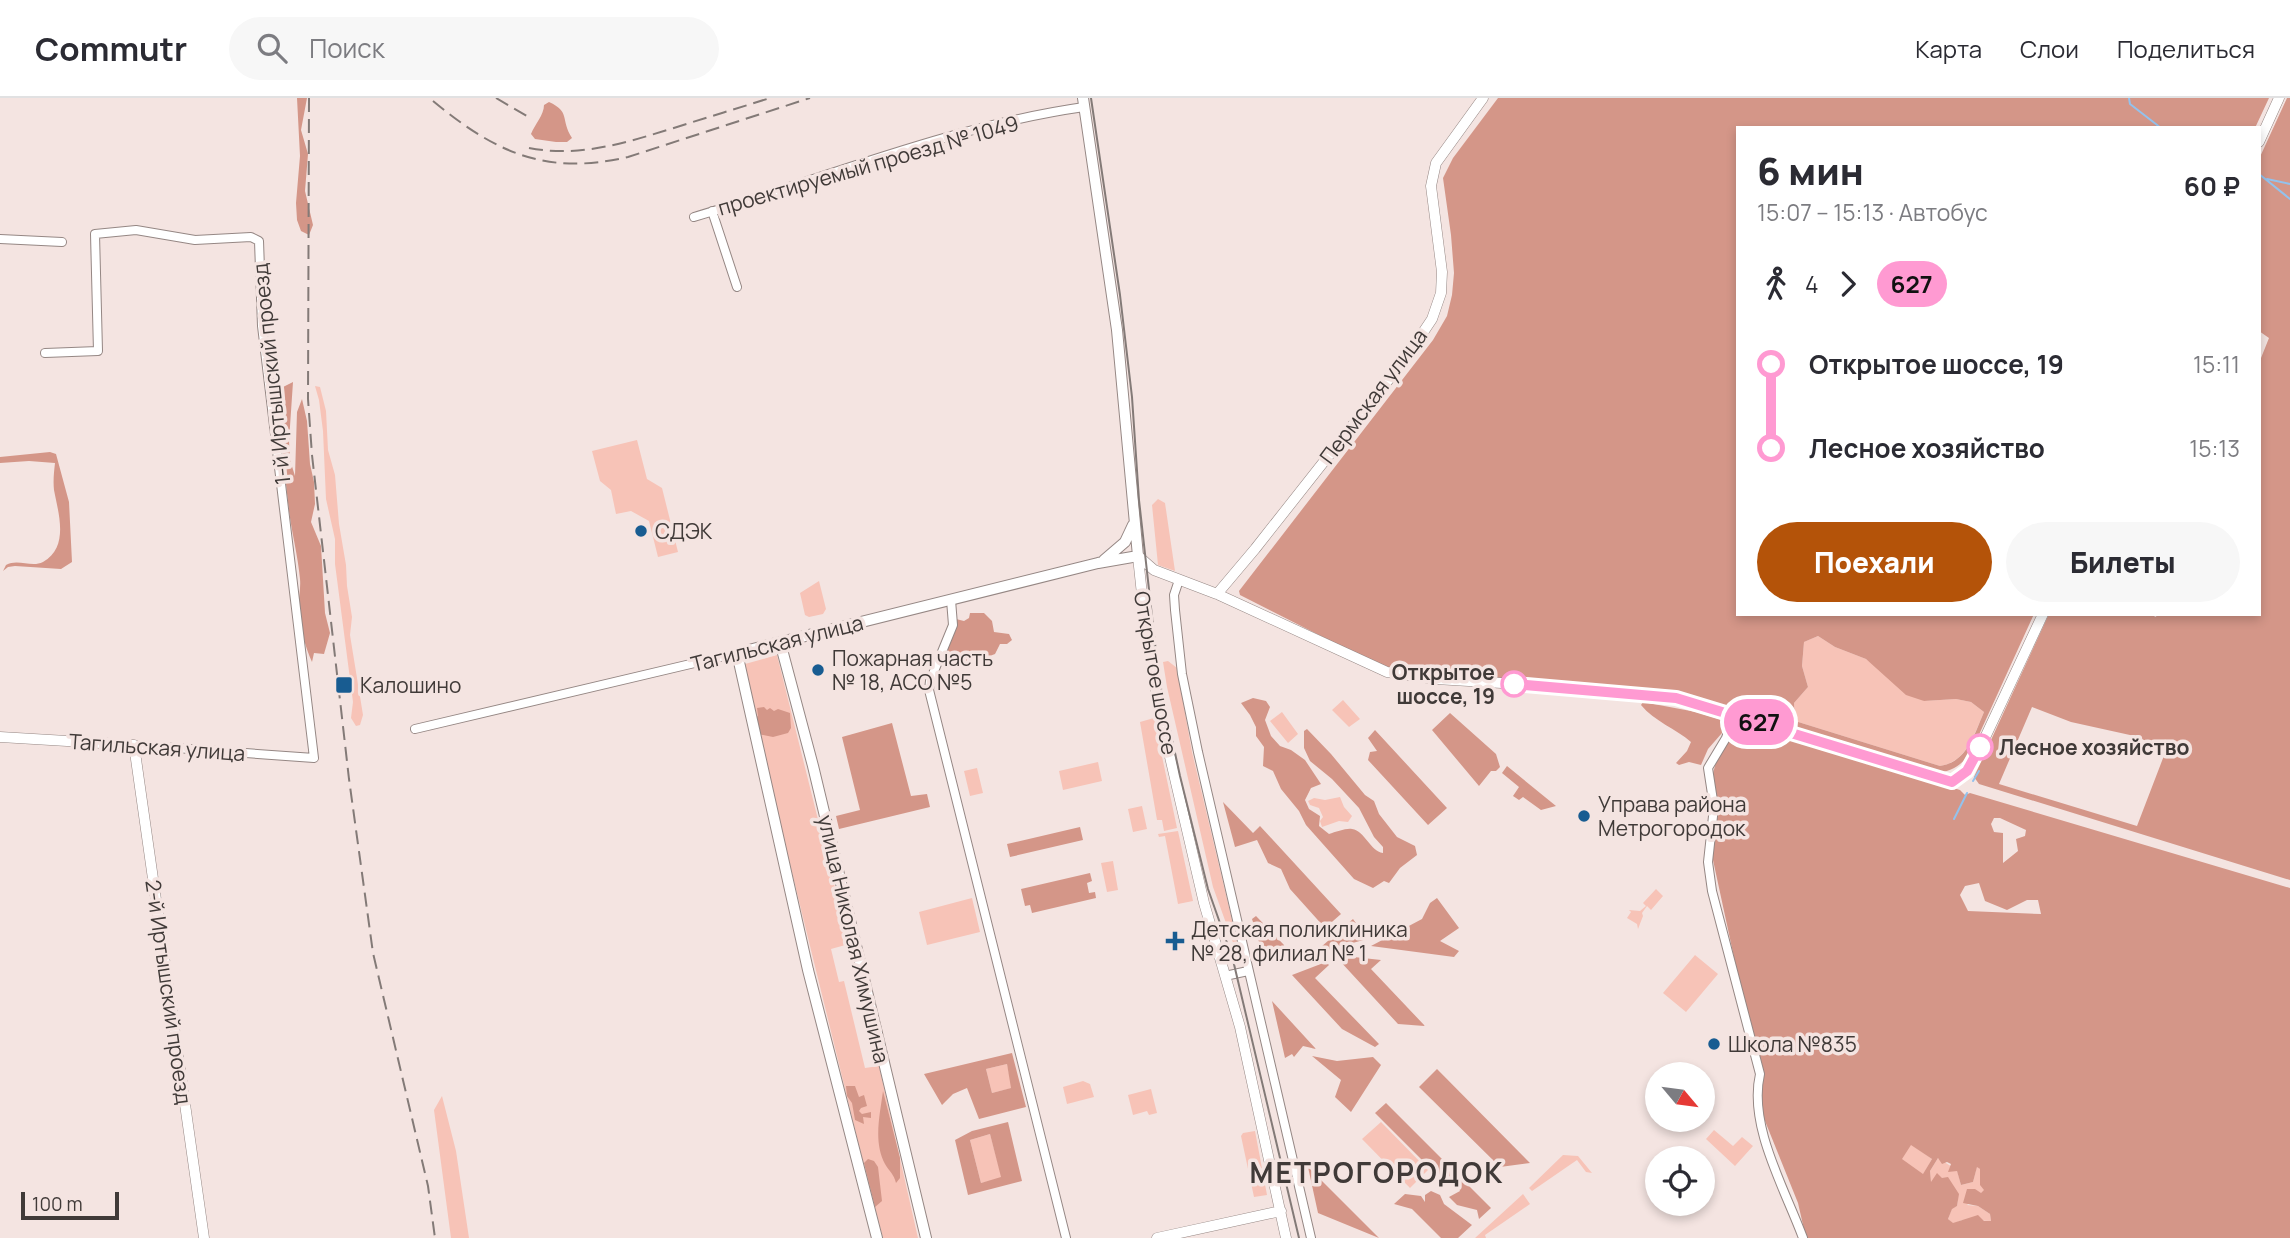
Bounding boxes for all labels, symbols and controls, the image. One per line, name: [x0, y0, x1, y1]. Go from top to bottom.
search box: [229, 17, 719, 80]
text: Commutr: [35, 26, 187, 71]
icon: search: [253, 29, 291, 67]
text: Поиск: [309, 30, 385, 66]
text: Карта: [1915, 32, 1982, 65]
text: Слои: [2020, 32, 2079, 65]
text: Поделиться: [2117, 32, 2255, 65]
street label: проектируемый проезд № 1049: [714, 109, 1022, 221]
text: 6 мин: [1757, 144, 1864, 196]
text: 60 ₽: [2184, 168, 2240, 204]
text: 15:07 – 15:13 · Автобус: [1757, 196, 1988, 228]
street label: 1-й Иртышский проезд: [245, 262, 297, 486]
icon: walk: [1757, 265, 1795, 303]
icon: forward: [1829, 265, 1867, 303]
text: 627: [1891, 267, 1933, 300]
text: 4: [1805, 268, 1819, 300]
street label: Пермская улица: [1313, 323, 1433, 469]
text: Открытое шоссе, 19: [1809, 346, 2064, 382]
text: 15:11: [2193, 348, 2240, 380]
text: Лесное хозяйство: [1809, 430, 2045, 466]
text: 15:13: [2189, 432, 2240, 464]
place label: СДЭК: [655, 517, 713, 545]
button: Поехали: [1757, 522, 1992, 602]
button: Билеты: [2006, 522, 2240, 602]
marker: СДЭК: [633, 523, 649, 539]
street label: Открытое шоссе: [1128, 589, 1184, 757]
street label: Тагильская улица: [688, 608, 866, 678]
place label: Пожарная часть № 18, АСО №5: [832, 644, 993, 696]
place label: Открытое шоссе, 19: [1392, 658, 1495, 710]
marker: Пожарная часть № 18, АСО №5: [810, 662, 826, 678]
place label: Калошино: [360, 671, 461, 699]
marker: Открытое шоссе, 19: [1501, 671, 1527, 697]
marker: Калошино: [334, 675, 354, 695]
line badge: 627: [1719, 699, 1799, 745]
text: 627: [1738, 705, 1780, 738]
street label: Тагильская улица: [68, 727, 246, 767]
place label: Лесное хозяйство: [1999, 733, 2189, 761]
marker: Лесное хозяйство: [1967, 734, 1993, 760]
place label: Управа района Метрогородок: [1598, 790, 1746, 842]
marker: Управа района Метрогородок: [1576, 808, 1592, 824]
street label: улица Николая Химушина: [812, 812, 896, 1066]
street label: 2-й Иртышский проезд: [139, 878, 199, 1106]
place label: Детская поликлиника № 28, филиал № 1: [1191, 915, 1408, 967]
marker: Детская поликлиника № 28, филиал № 1: [1165, 931, 1185, 951]
place label: Школа №835: [1728, 1030, 1857, 1058]
marker: Школа №835: [1706, 1036, 1722, 1052]
north arrow: [1645, 1062, 1715, 1132]
map controls: [1645, 1062, 1715, 1216]
button: locate: [1645, 1146, 1715, 1216]
district label: МЕТРОГОРОДОК: [1250, 1153, 1504, 1191]
scale bar: [21, 1189, 119, 1221]
text: 100 m: [32, 1191, 83, 1217]

